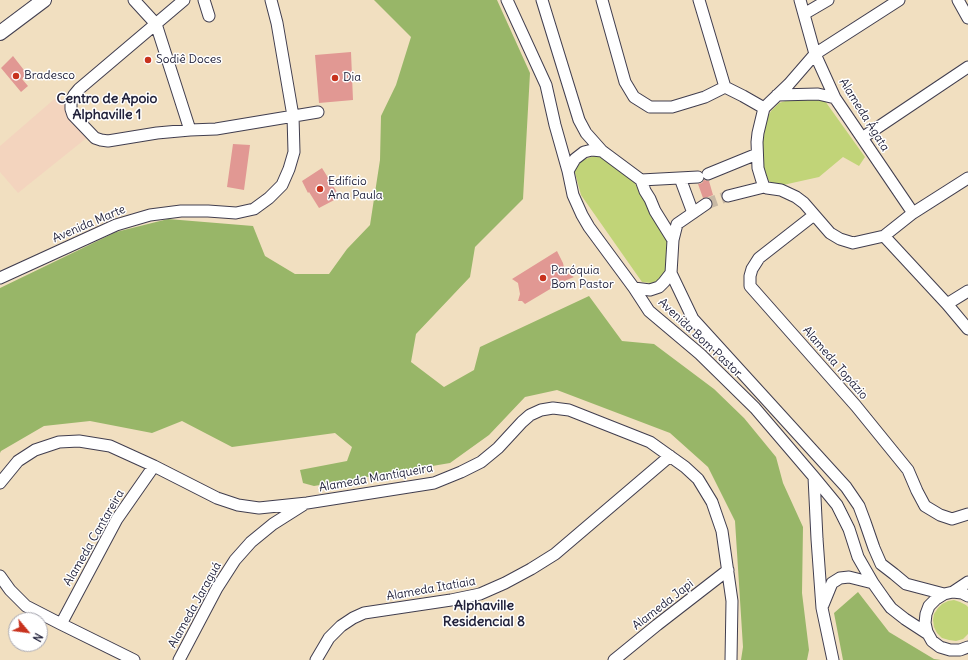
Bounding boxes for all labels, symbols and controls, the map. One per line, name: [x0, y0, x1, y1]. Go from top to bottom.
place label: Sodiê Doces: [156, 53, 222, 67]
marker: Sodiê Doces: [143, 55, 153, 65]
place label: Bradesco: [24, 69, 75, 83]
marker: Bradesco: [11, 71, 21, 81]
place label: Dia: [343, 71, 361, 85]
marker: Dia: [330, 73, 340, 83]
street label: Alameda Ágata: [836, 76, 892, 154]
district label: Centro de Apoio Alphaville 1: [57, 91, 157, 124]
place label: Edifício Ana Paula: [328, 175, 383, 203]
marker: Edifício Ana Paula: [315, 184, 325, 194]
street label: Avenida Marte: [50, 202, 128, 246]
place label: Paróquia Bom Pastor: [551, 264, 614, 292]
marker: Paróquia Bom Pastor: [538, 273, 548, 283]
street label: Avenida Bom Pastor: [655, 295, 745, 381]
street label: Alameda Topázio: [799, 324, 871, 402]
street label: Alameda Mantiqueira: [318, 461, 434, 495]
street label: Alameda Cantareira: [61, 487, 127, 589]
street label: Alameda Jaraguá: [165, 560, 225, 650]
street label: Alameda Itatiaia: [385, 574, 477, 604]
street label: Alameda Japi: [630, 577, 696, 633]
district label: Alphaville Residencial 8: [443, 598, 525, 630]
north arrow: [8, 612, 48, 652]
text: N: [30, 631, 46, 644]

